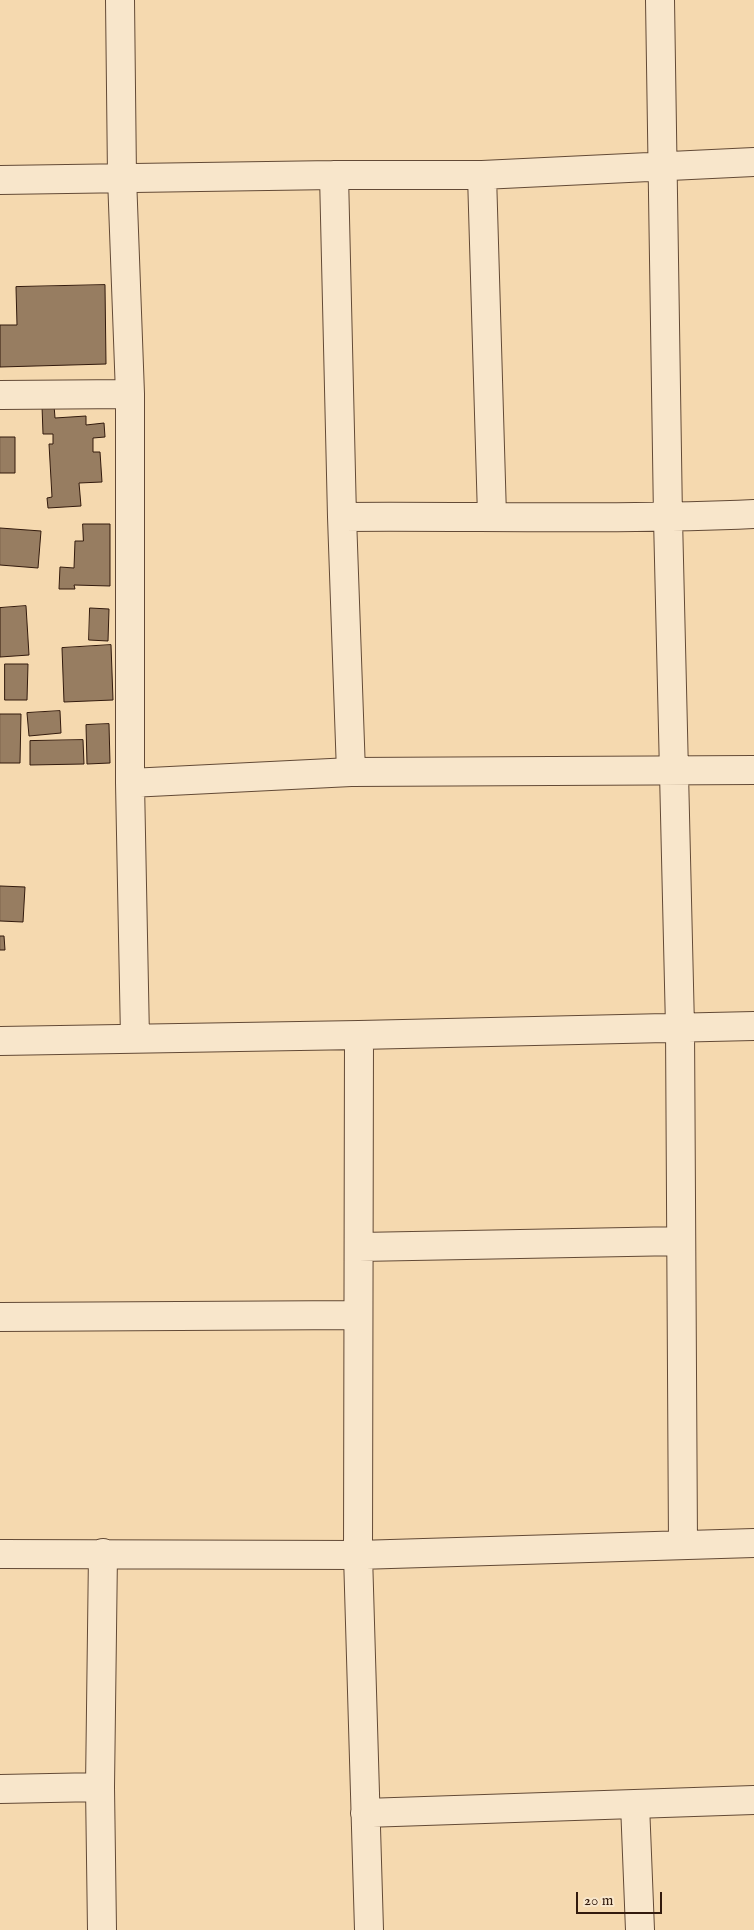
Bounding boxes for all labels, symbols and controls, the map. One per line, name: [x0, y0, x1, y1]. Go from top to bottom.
scale bar: [579, 1882, 665, 1914]
text: 20 m: [584, 1891, 613, 1910]

